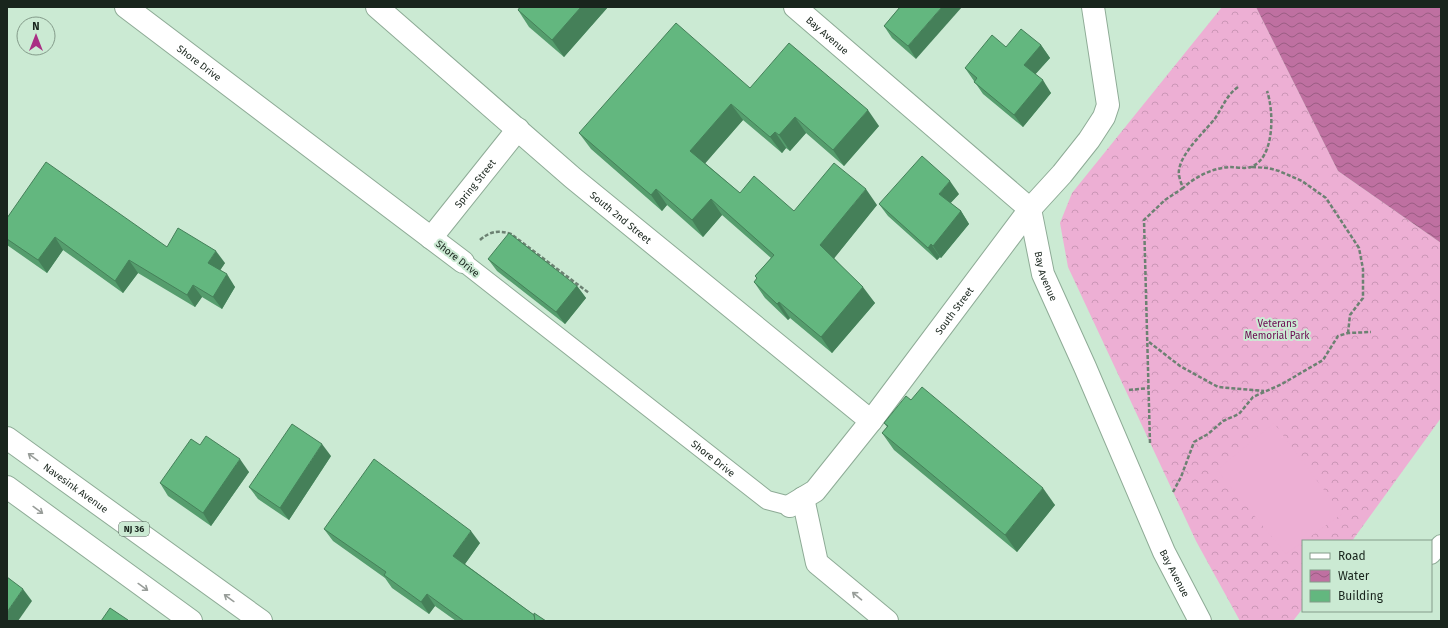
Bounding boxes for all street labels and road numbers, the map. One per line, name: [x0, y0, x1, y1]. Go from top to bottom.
street label: Bay Avenue: [803, 14, 851, 57]
street label: Shore Drive: [174, 43, 223, 84]
street label: Spring Street: [452, 157, 499, 211]
street label: South 2nd Street: [587, 189, 654, 247]
street label: Shore Drive: [433, 238, 482, 280]
street label: Bay Avenue: [1032, 250, 1059, 303]
street label: South Street: [933, 285, 977, 337]
street label: Shore Drive: [688, 438, 737, 480]
street label: Navesink Avenue: [41, 461, 110, 516]
road number: NJ 36: [119, 522, 149, 536]
street label: Bay Avenue: [1157, 547, 1191, 599]

